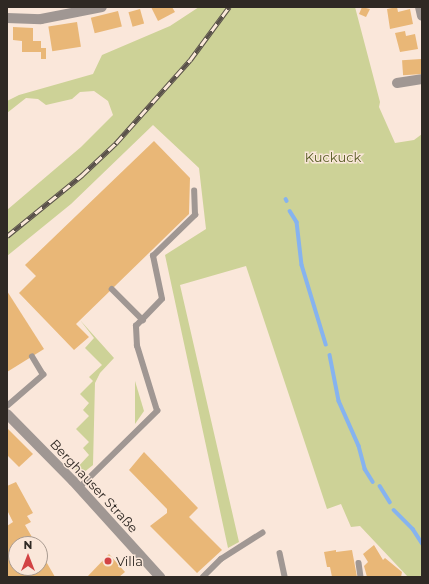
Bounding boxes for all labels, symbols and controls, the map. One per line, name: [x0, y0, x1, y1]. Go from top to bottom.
park label: Kuckuck: [305, 149, 361, 165]
street label: Berghauser Straße: [47, 436, 141, 536]
north arrow: [8, 536, 48, 576]
text: N: [24, 538, 32, 552]
place label: Villa: [116, 553, 143, 569]
marker: Villa: [103, 556, 113, 566]

